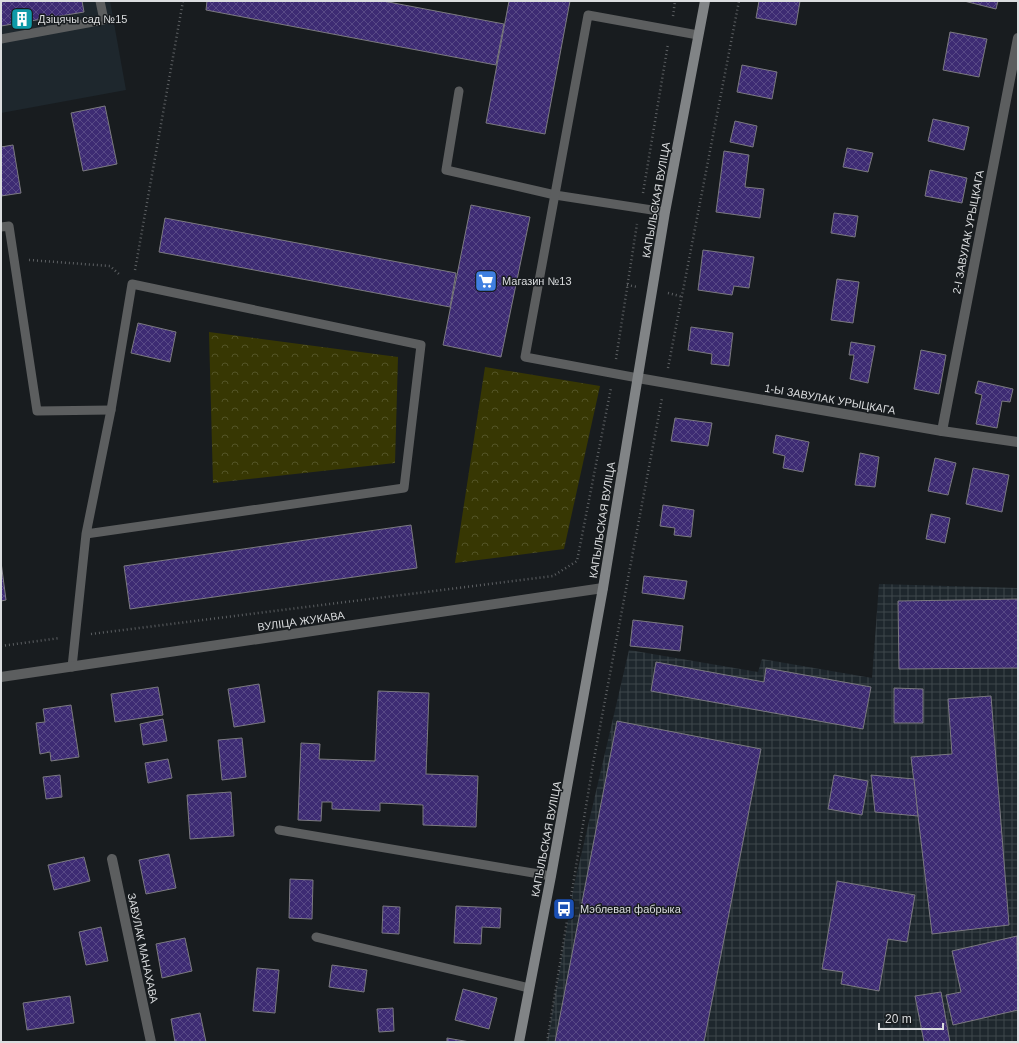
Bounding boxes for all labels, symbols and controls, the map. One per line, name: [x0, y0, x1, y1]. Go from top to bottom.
building icon: Дзіцячы сад №15: [9, 6, 35, 32]
place label: Дзіцячы сад №15: [38, 13, 127, 25]
street label: КАПЫЛЬСКАЯ ВУЛІЦА: [640, 140, 672, 259]
street label: 2-І ЗАВУЛАК УРЫЦКАГА: [950, 168, 986, 295]
supermarket icon: Магазин №13: [473, 268, 499, 294]
place label: Магазин №13: [502, 275, 572, 287]
street label: 1-Ы ЗАВУЛАК УРЫЦКАГА: [764, 382, 897, 417]
street label: КАПЫЛЬСКАЯ ВУЛІЦА: [587, 460, 617, 579]
street label: ВУЛІЦА ЖУКАВА: [257, 609, 346, 633]
street label: КАПЫЛЬСКАЯ ВУЛІЦА: [529, 780, 563, 898]
street label: ЗАВУЛАК МАНАХАВА: [125, 892, 161, 1005]
bus stop icon: Мэблевая фабрыка: [551, 896, 577, 922]
place label: Мэблевая фабрыка: [580, 903, 682, 915]
scale bar: [879, 1005, 943, 1031]
text: 20 m: [885, 1012, 912, 1026]

